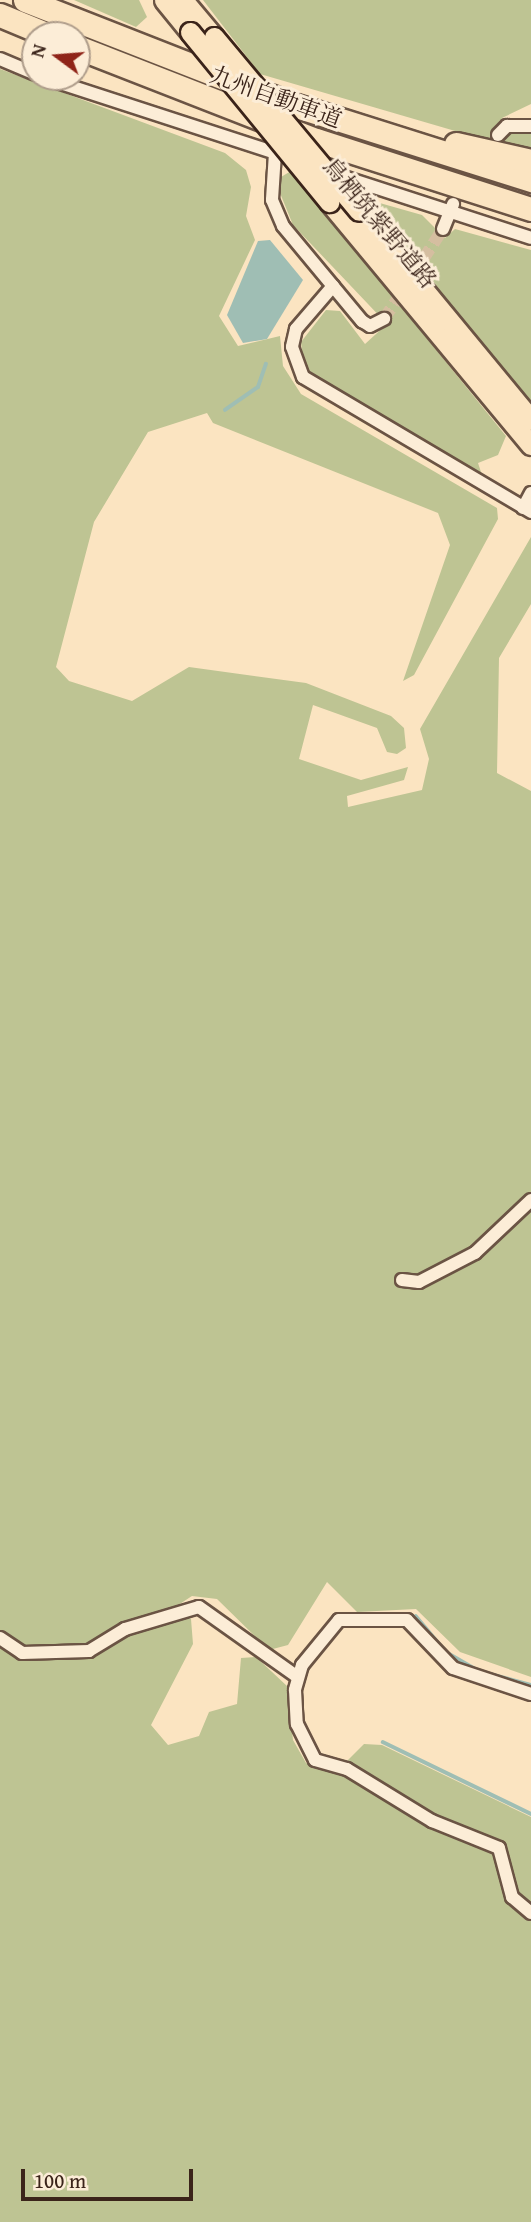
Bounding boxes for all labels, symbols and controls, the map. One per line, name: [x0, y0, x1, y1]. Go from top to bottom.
north arrow: [21, 21, 91, 91]
text: N: [23, 41, 53, 61]
street label: 九州自動車道: [206, 60, 346, 134]
street label: 鳥栖筑紫野道路: [318, 152, 442, 294]
scale bar: [24, 2156, 196, 2200]
text: 100 m: [34, 2165, 86, 2196]

